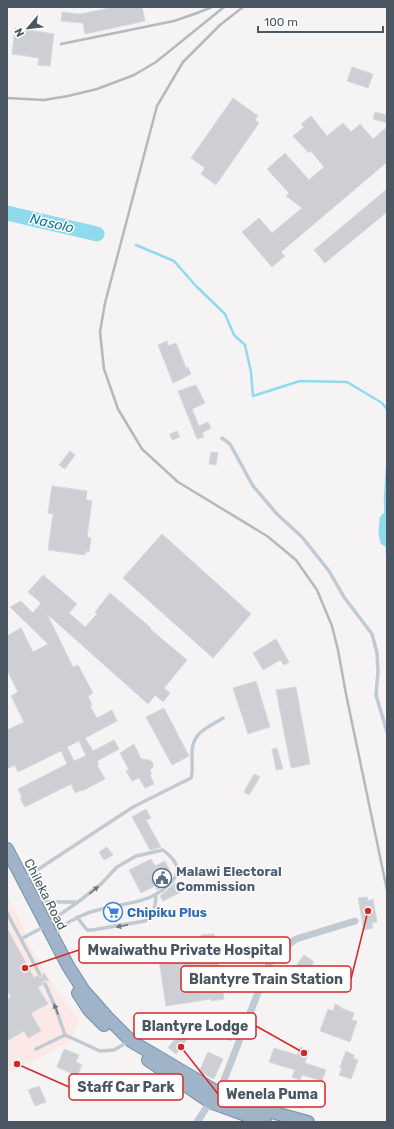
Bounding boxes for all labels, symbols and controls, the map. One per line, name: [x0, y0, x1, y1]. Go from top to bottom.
north arrow: [8, 8, 48, 48]
scale bar: [258, 8, 383, 34]
text: 100 m: [264, 15, 298, 29]
text: N: [12, 26, 27, 39]
water label: Nasolo: [28, 210, 76, 237]
street label: Chileka Road: [21, 856, 70, 932]
place label: Malawi Electoral Commission: [176, 864, 282, 894]
public building icon: Malawi Electoral Commission: [151, 867, 173, 889]
one-way arrow: [88, 885, 99, 894]
supermarket icon: Chipiku Plus: [102, 901, 124, 923]
place label: Chipiku Plus: [127, 905, 207, 920]
one-way arrow: [116, 923, 128, 929]
callout: Mwaiwathu Private Hospital: [79, 937, 290, 963]
text: Mwaiwathu Private Hospital: [88, 942, 282, 959]
callout: Blantyre Train Station: [181, 966, 351, 992]
text: Blantyre Train Station: [189, 971, 343, 988]
one-way arrow: [52, 1002, 58, 1014]
callout: Blantyre Lodge: [134, 1013, 256, 1039]
text: Blantyre Lodge: [142, 1018, 248, 1035]
callout: Staff Car Park: [69, 1074, 183, 1100]
text: Staff Car Park: [77, 1079, 175, 1096]
callout: Wenela Puma: [218, 1081, 325, 1107]
text: Wenela Puma: [226, 1086, 318, 1103]

